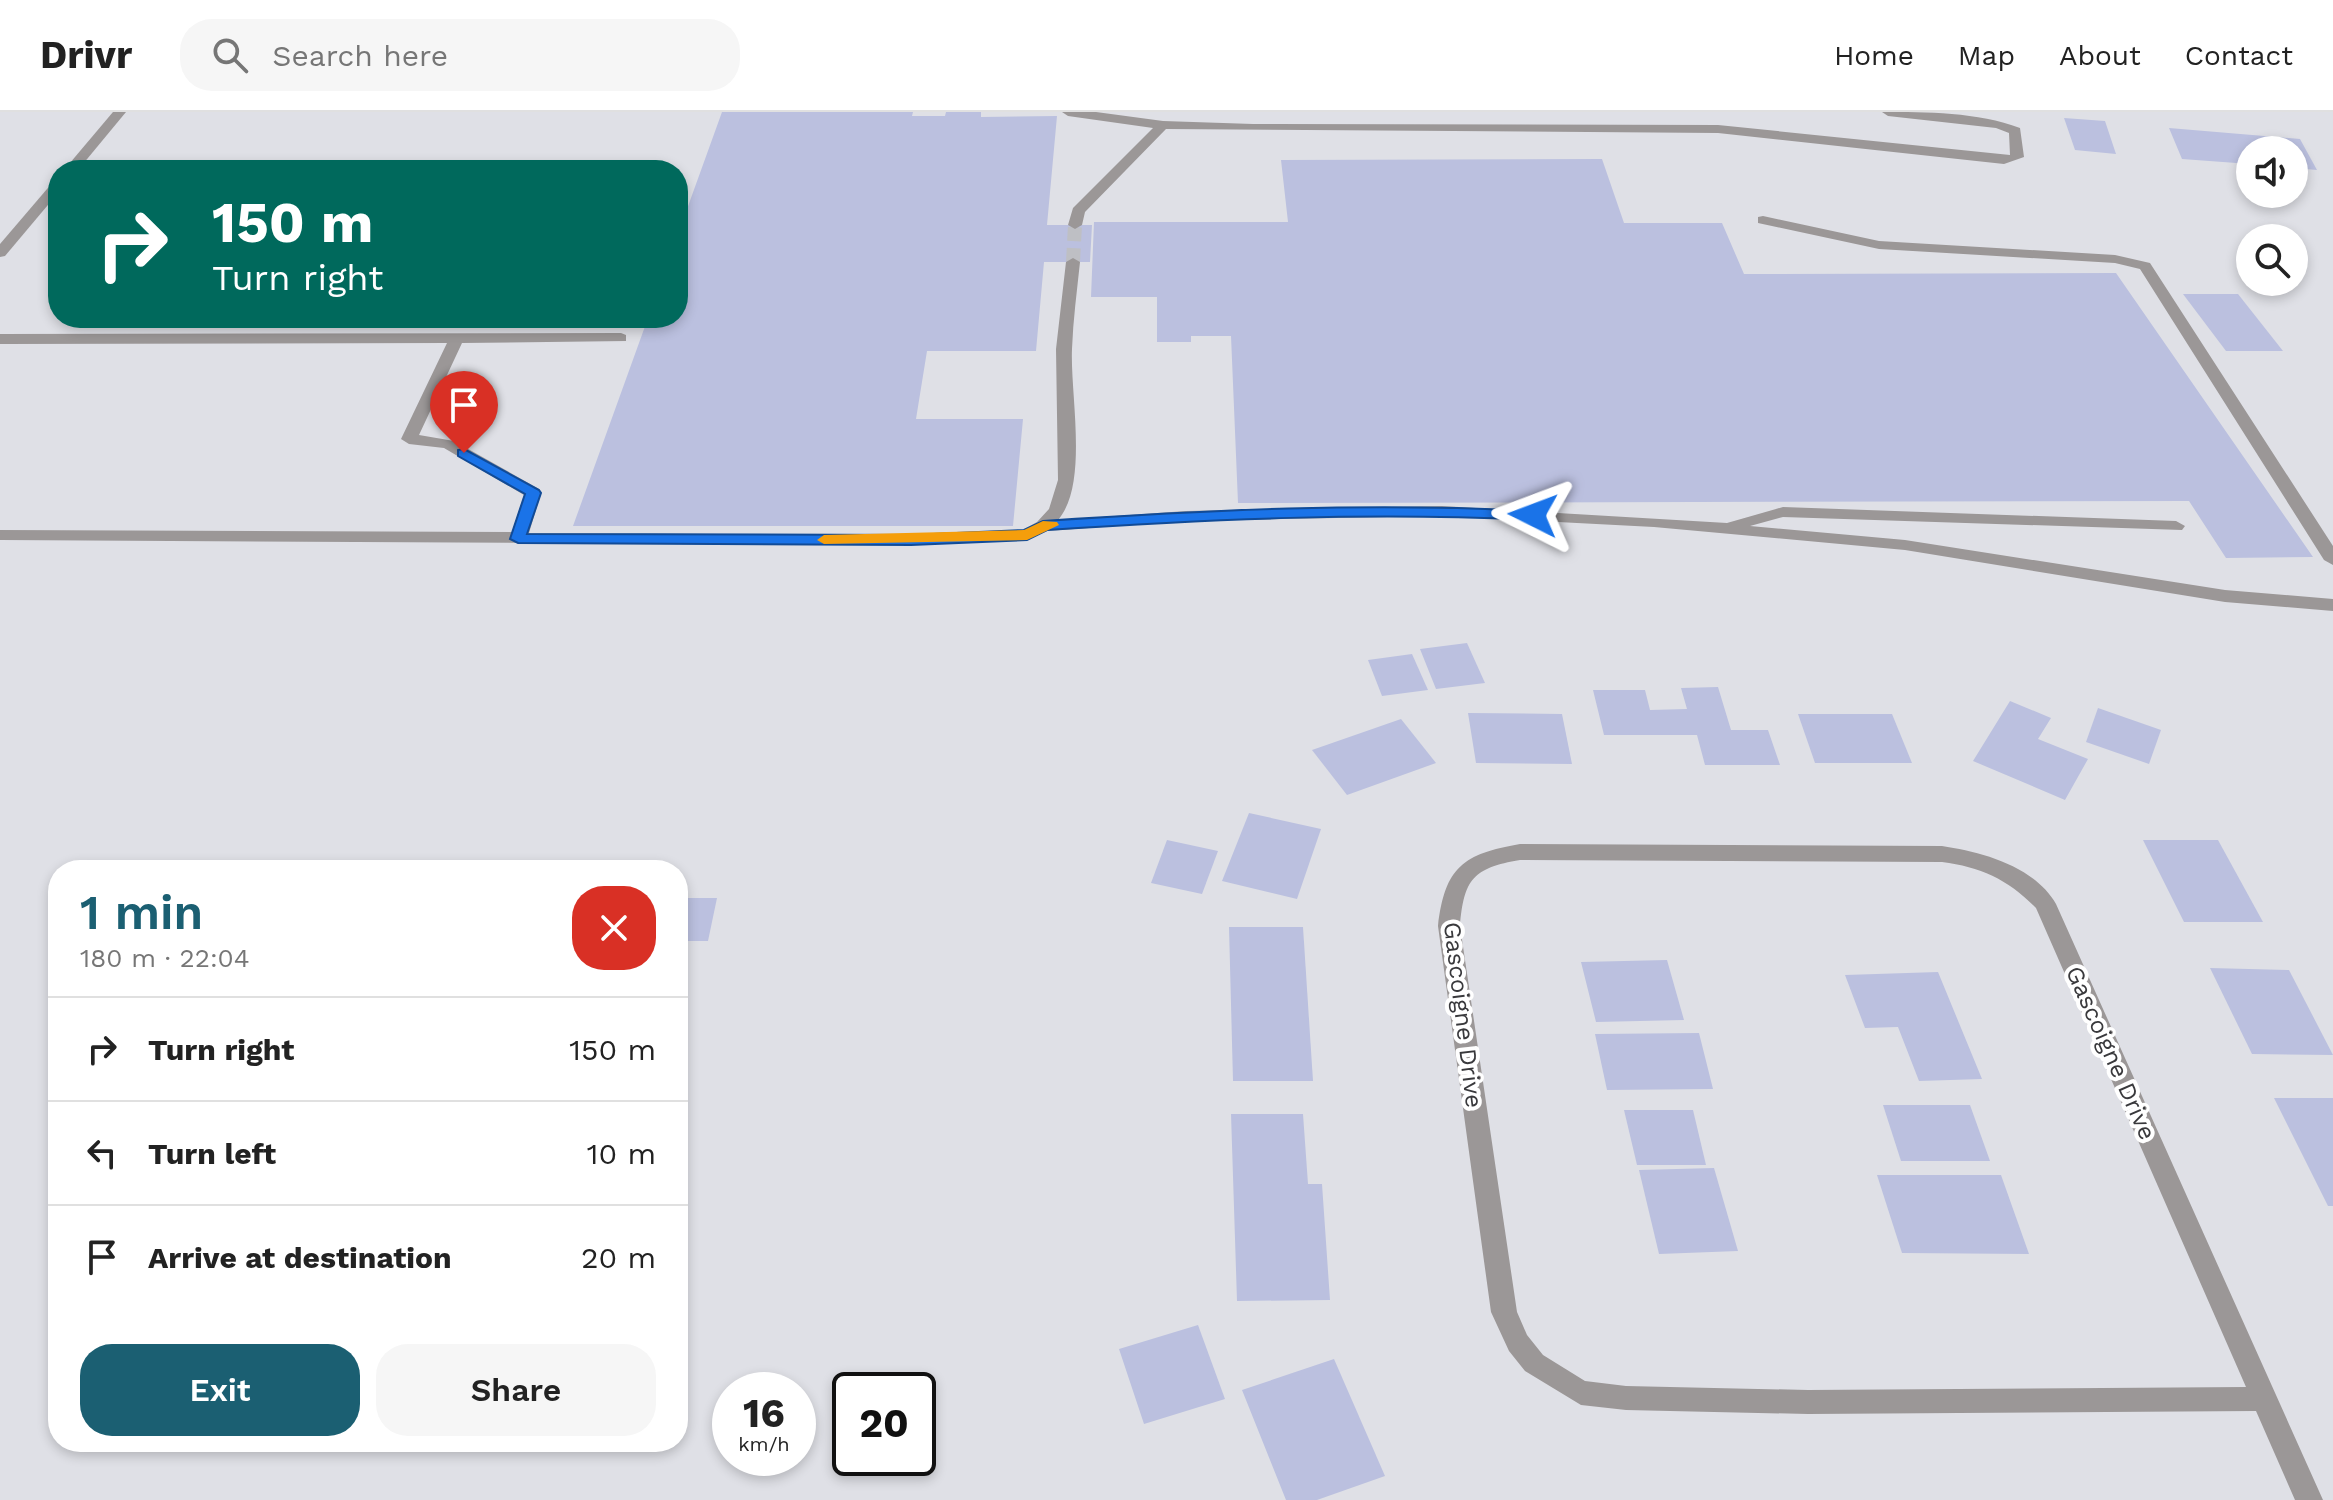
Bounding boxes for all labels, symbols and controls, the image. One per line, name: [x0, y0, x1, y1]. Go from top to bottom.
search box: [180, 19, 740, 91]
text: Drivr: [40, 33, 132, 77]
icon: search: [208, 33, 252, 77]
text: Search here: [272, 38, 448, 73]
text: Home: [1834, 39, 1914, 72]
text: Map: [1958, 39, 2015, 72]
text: About: [2059, 39, 2141, 72]
text: Contact: [2185, 39, 2293, 72]
map controls: [2236, 136, 2308, 296]
button: sound: [2236, 136, 2308, 208]
text: 150 m: [212, 190, 374, 256]
icon: right: [80, 192, 184, 296]
button: search: [2236, 224, 2308, 296]
text: Turn right: [212, 257, 383, 299]
pin: [430, 371, 498, 453]
icon: arrive: [442, 383, 486, 427]
position arrow: [1491, 473, 1575, 557]
text: 1 min: [80, 884, 203, 941]
button: close: [572, 886, 656, 970]
street label: Gascoigne Drive: [1438, 920, 1488, 1110]
text: 180 m · 22:04: [80, 943, 250, 973]
street label: Gascoigne Drive: [2060, 962, 2162, 1144]
icon: right: [80, 1027, 124, 1071]
text: Turn right: [148, 1032, 294, 1067]
text: 150 m: [569, 1032, 656, 1067]
icon: left: [80, 1131, 124, 1175]
text: Turn left: [148, 1136, 276, 1171]
text: 10 m: [587, 1136, 656, 1171]
icon: arrive: [80, 1235, 124, 1279]
text: Arrive at destination: [148, 1240, 452, 1275]
text: 20 m: [581, 1240, 656, 1275]
button: Exit: [80, 1344, 360, 1436]
button: Share: [376, 1344, 656, 1436]
speed limit sign: 20: [832, 1372, 936, 1476]
text: 16: [743, 1390, 785, 1437]
text: km/h: [738, 1432, 790, 1456]

